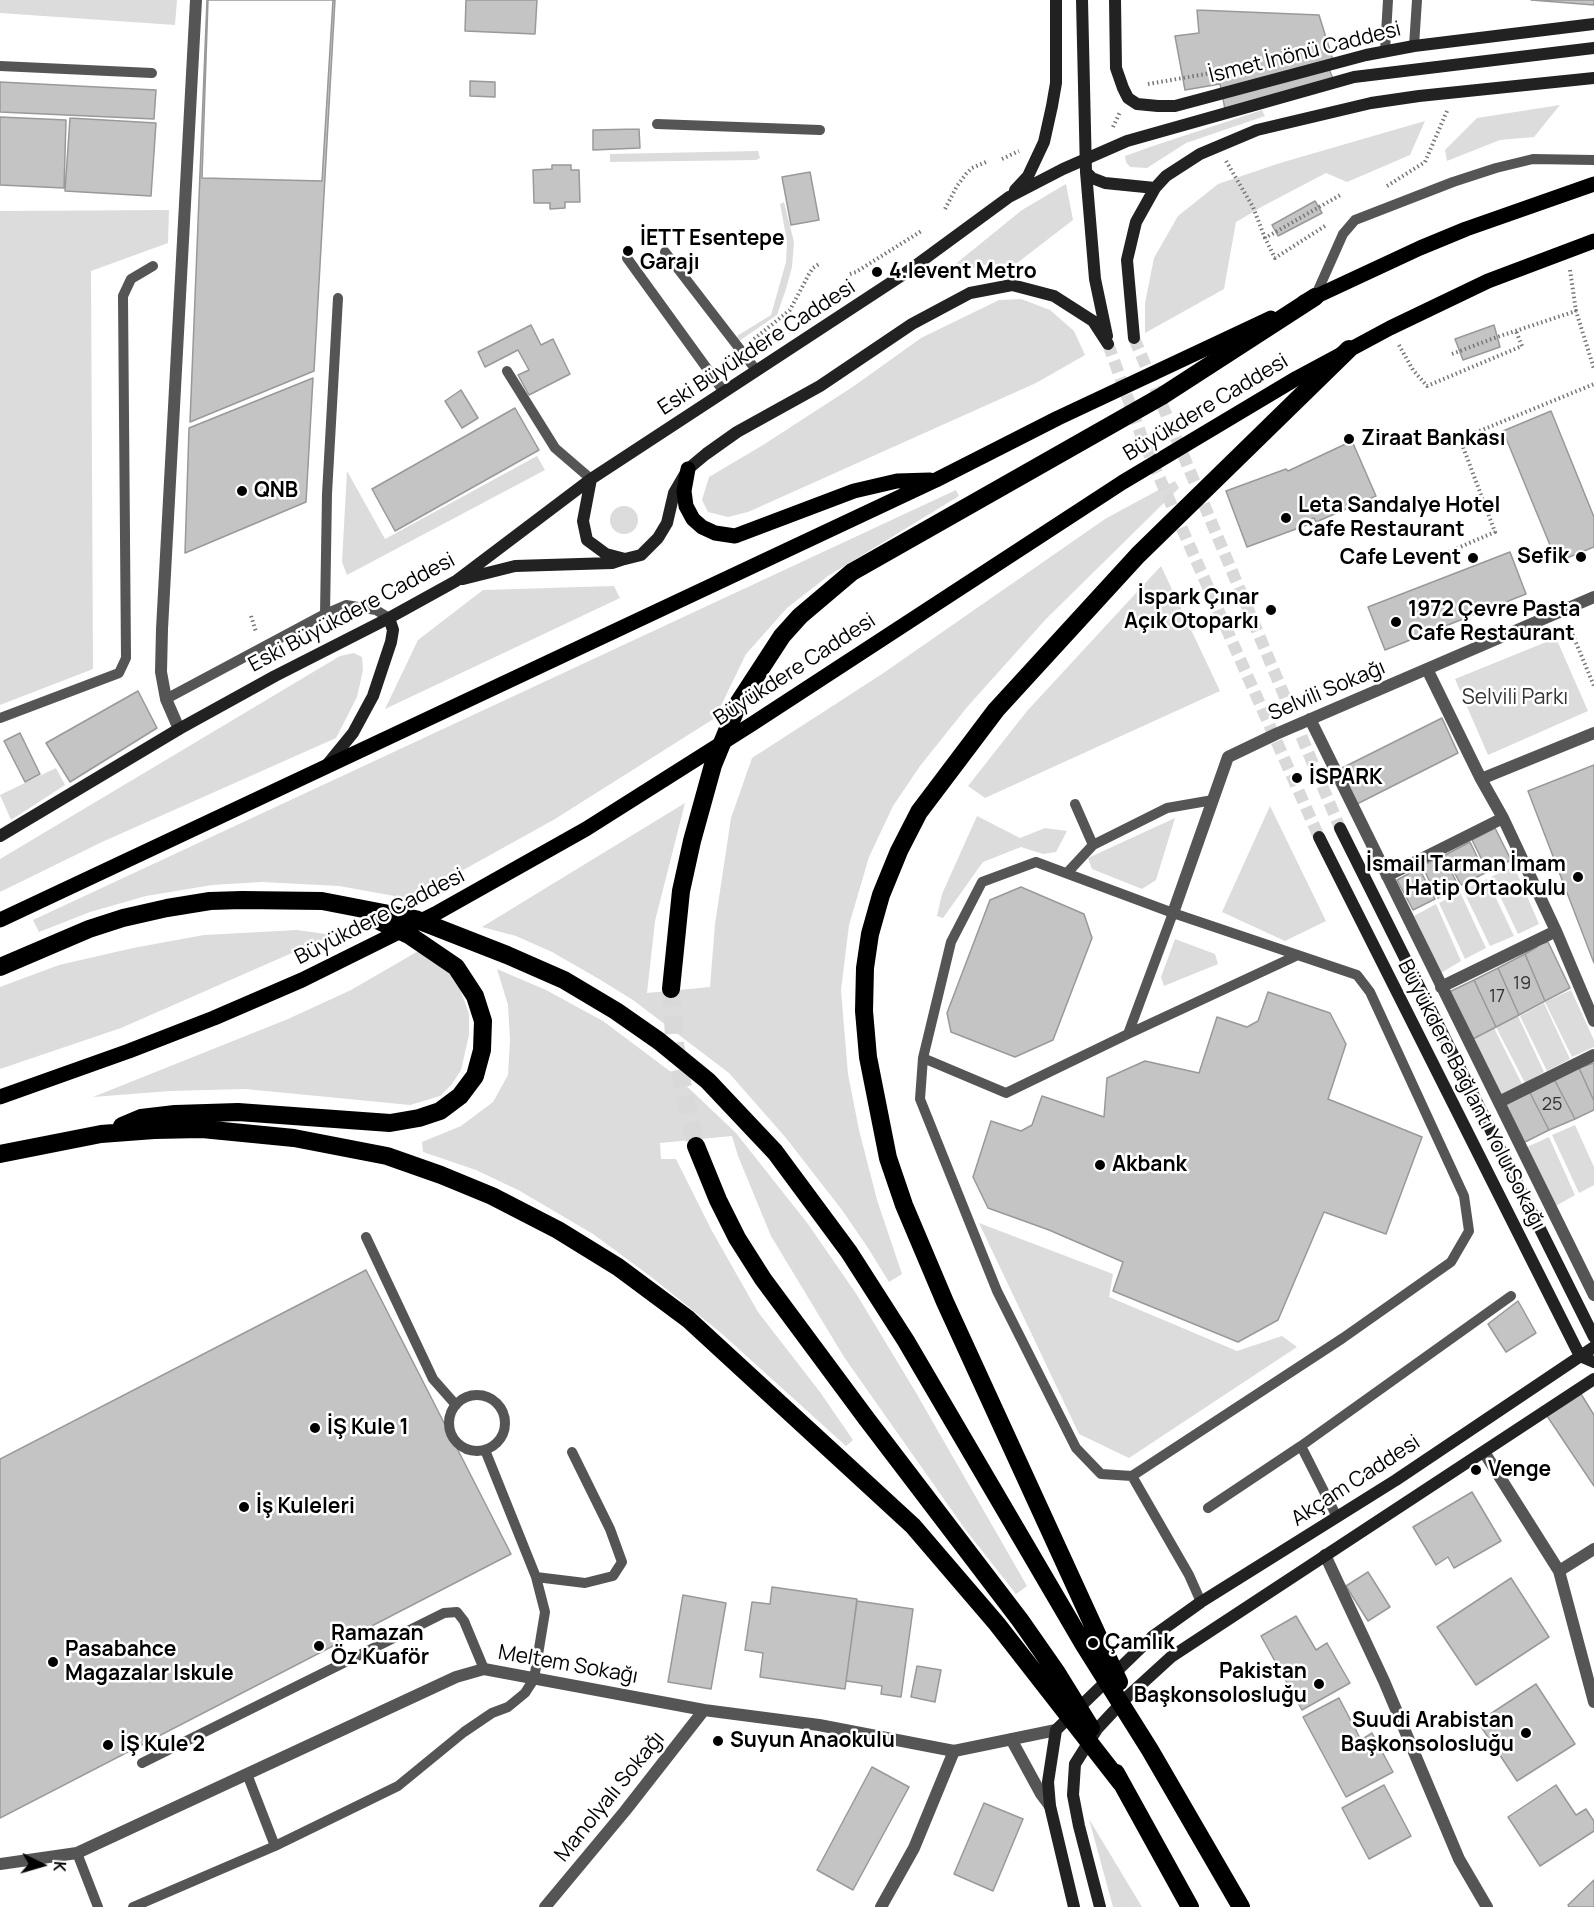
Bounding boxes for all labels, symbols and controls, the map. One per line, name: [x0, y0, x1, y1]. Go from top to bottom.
street label: İsmet İnönü Caddesi: [1206, 17, 1404, 89]
place label: İETT Esentepe Garajı: [640, 226, 785, 276]
marker: İETT Esentepe Garajı: [621, 244, 635, 258]
place label: 4.levent Metro: [889, 259, 1037, 285]
marker: 4.levent Metro: [870, 265, 884, 279]
street label: Eski Büyükdere Caddesi: [654, 275, 860, 421]
street label: Büyükdere Caddesi: [1119, 349, 1293, 467]
place label: Ziraat Bankası: [1361, 426, 1506, 452]
marker: Ziraat Bankası: [1342, 432, 1356, 446]
place label: QNB: [254, 478, 298, 504]
marker: QNB: [235, 484, 249, 498]
place label: Leta Sandalye Hotel Cafe Restaurant: [1298, 493, 1500, 543]
marker: Leta Sandalye Hotel Cafe Restaurant: [1279, 511, 1293, 525]
place label: Sefik: [1517, 544, 1569, 570]
place label: Cafe Levent: [1340, 545, 1461, 571]
street label: Eski Büyükdere Caddesi: [245, 548, 459, 678]
marker: Sefik: [1574, 550, 1588, 564]
marker: Cafe Levent: [1466, 551, 1480, 565]
place label: İspark Çınar Açık Otoparkı: [1124, 585, 1259, 635]
place label: 1972 Çevre Pasta Cafe Restaurant: [1408, 597, 1580, 647]
marker: İspark Çınar Açık Otoparkı: [1264, 603, 1278, 617]
street label: Büyükdere Caddesi: [710, 608, 880, 732]
marker: 1972 Çevre Pasta Cafe Restaurant: [1389, 615, 1403, 629]
street label: Selvili Sokağı: [1265, 655, 1389, 727]
park label: Selvili Parkı: [1462, 685, 1568, 711]
place label: İSPARK: [1309, 765, 1383, 791]
marker: İSPARK: [1290, 771, 1304, 785]
place label: İsmail Tarman İmam Hatip Ortaokulu: [1366, 852, 1566, 902]
street label: Büyükdere Caddesi: [291, 863, 469, 971]
marker: İsmail Tarman İmam Hatip Ortaokulu: [1571, 870, 1585, 884]
street label: Büyükdere Bağlantı Yolu Sokağı: [1392, 956, 1550, 1234]
house number: 19: [1513, 973, 1531, 995]
house number: 17: [1489, 986, 1505, 1008]
house number: 25: [1542, 1094, 1562, 1116]
place label: Akbank: [1112, 1152, 1187, 1178]
marker: Akbank: [1093, 1158, 1107, 1172]
place label: İŞ Kule 1: [327, 1415, 409, 1441]
marker: İŞ Kule 1: [308, 1421, 322, 1435]
street label: Akçam Caddesi: [1287, 1430, 1425, 1532]
place label: Venge: [1488, 1457, 1551, 1483]
marker: Venge: [1469, 1463, 1483, 1477]
place label: İş Kuleleri: [256, 1494, 355, 1520]
marker: İş Kuleleri: [237, 1500, 251, 1514]
place label: Ramazan Öz Kuaför: [331, 1621, 429, 1671]
place label: Çamlık: [1105, 1630, 1175, 1656]
marker: Çamlık: [1086, 1636, 1100, 1650]
place label: Pasabahce Magazalar Iskule: [65, 1637, 234, 1687]
marker: Ramazan Öz Kuaför: [312, 1639, 326, 1653]
street label: Meltem Sokağı: [496, 1640, 640, 1690]
marker: Pasabahce Magazalar Iskule: [46, 1655, 60, 1669]
place label: Pakistan Başkonsolosluğu: [1134, 1659, 1307, 1709]
marker: Pakistan Başkonsolosluğu: [1312, 1677, 1326, 1691]
place label: Suudi Arabistan Başkonsolosluğu: [1341, 1708, 1514, 1758]
marker: Suudi Arabistan Başkonsolosluğu: [1519, 1726, 1533, 1740]
street label: Manolyalı Sokağı: [550, 1727, 670, 1867]
place label: Suyun Anaokulu: [730, 1728, 895, 1754]
place label: İŞ Kule 2: [120, 1732, 205, 1758]
marker: Suyun Anaokulu: [711, 1734, 725, 1748]
marker: İŞ Kule 2: [101, 1738, 115, 1752]
north arrow: [12, 1835, 72, 1895]
text: K: [49, 1860, 71, 1873]

